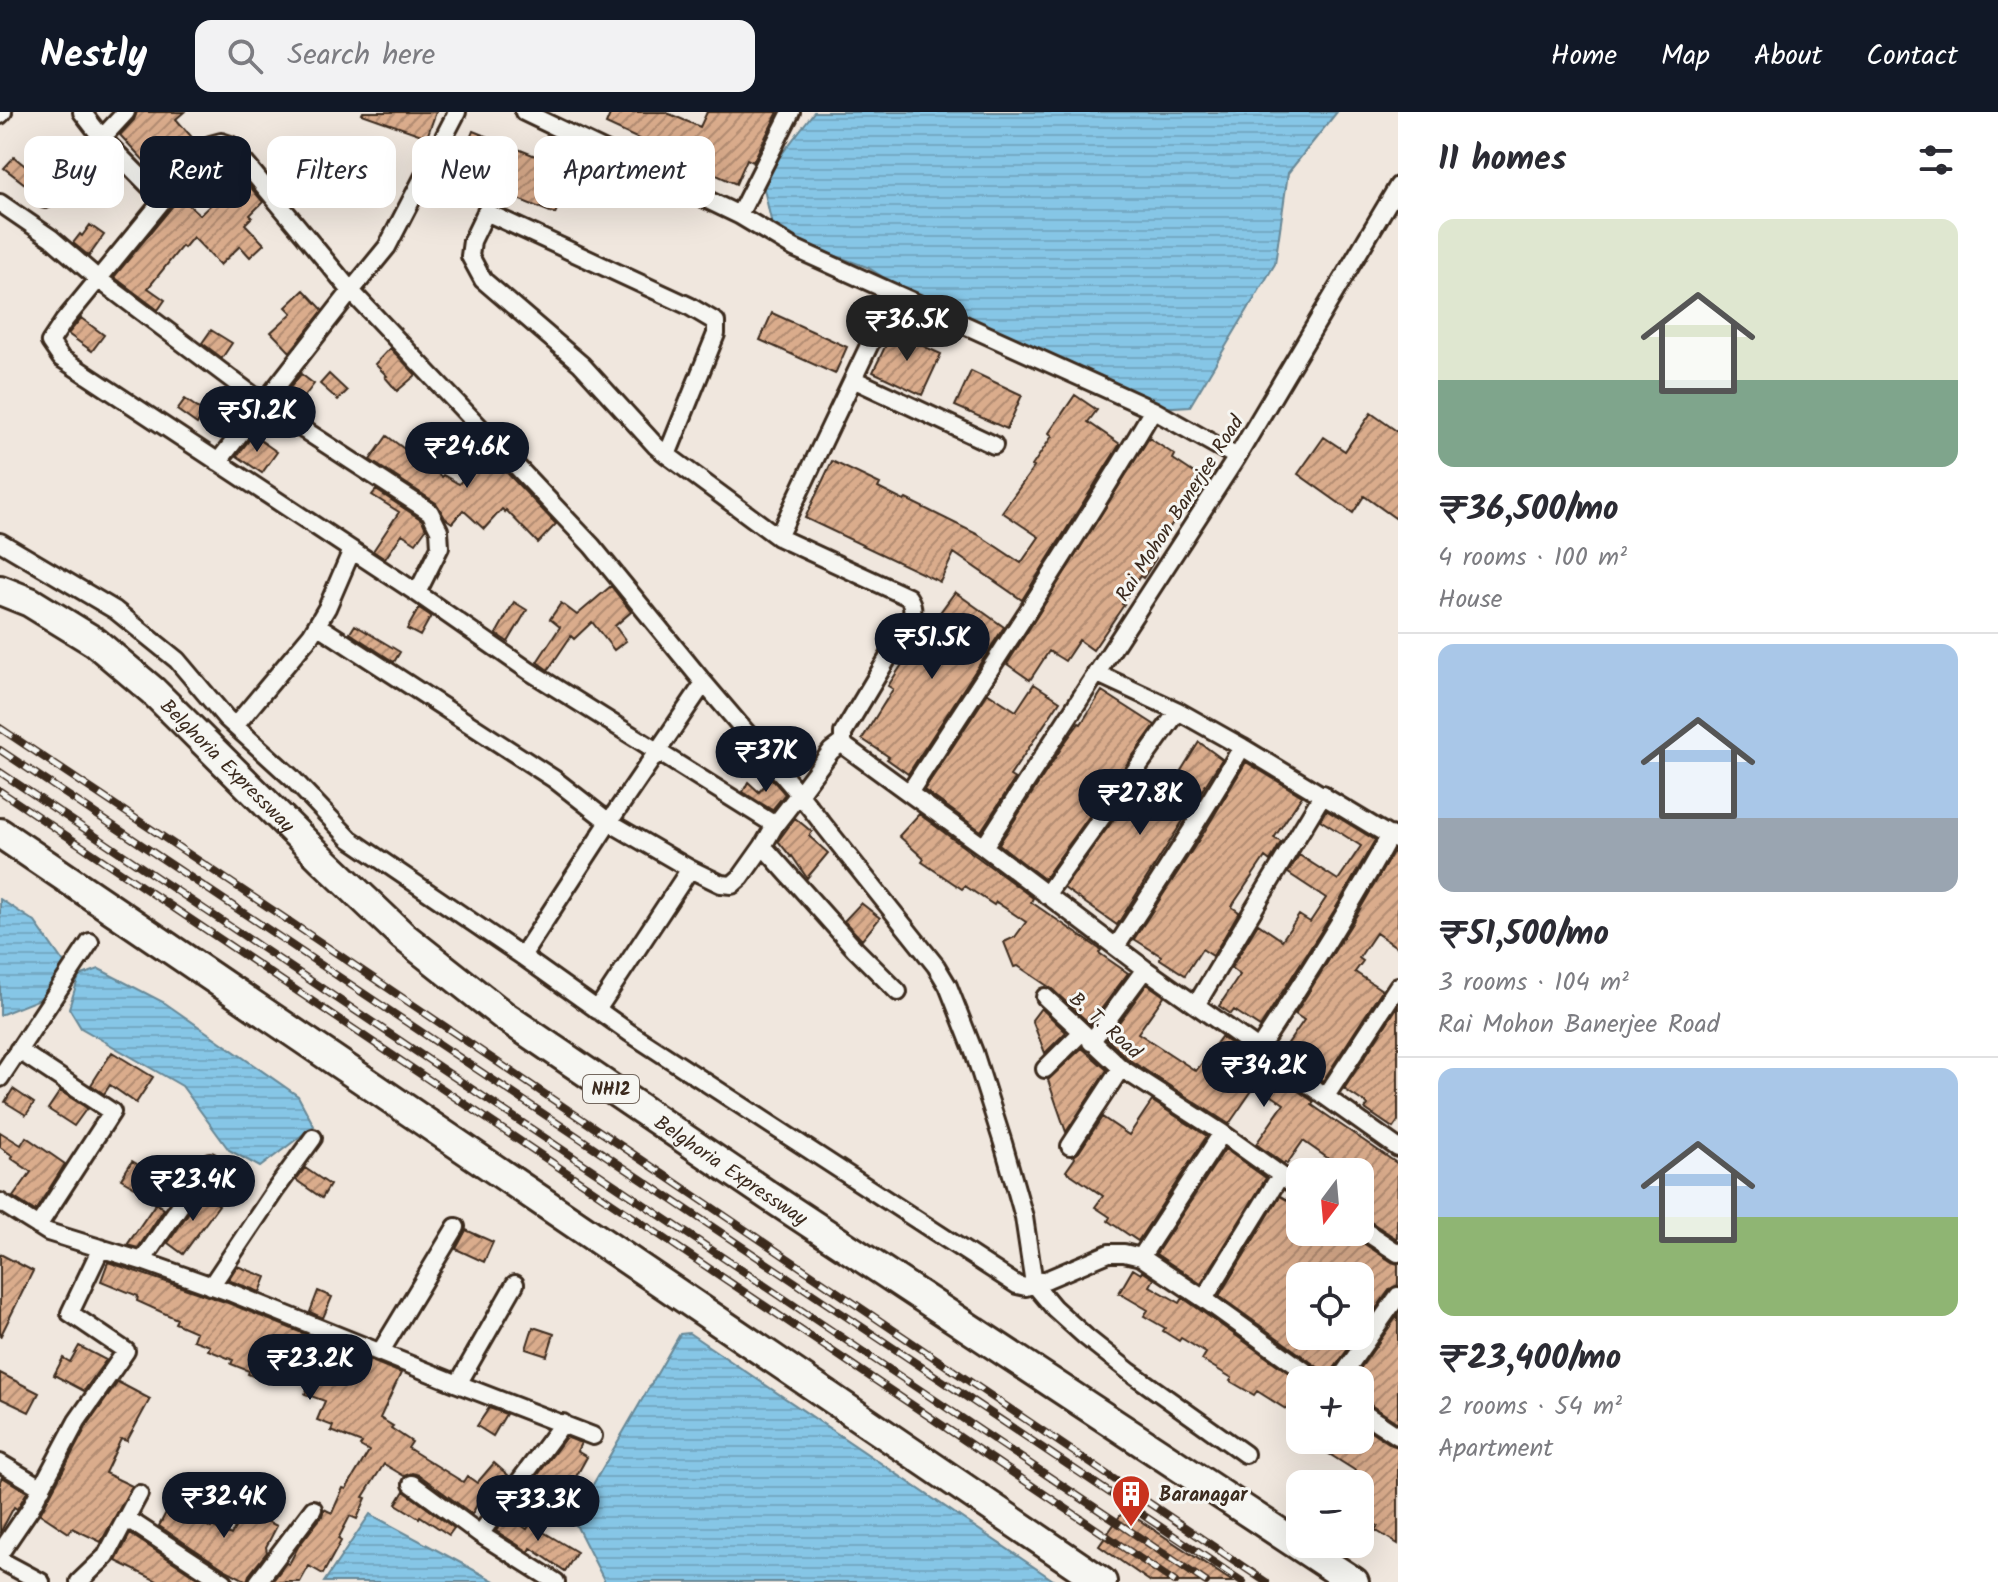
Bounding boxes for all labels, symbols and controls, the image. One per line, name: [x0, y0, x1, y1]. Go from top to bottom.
search box: [195, 20, 755, 92]
text: Nestly: [40, 26, 147, 86]
text: Search here: [287, 32, 435, 80]
icon: search: [223, 34, 267, 78]
text: Home: [1551, 34, 1617, 79]
text: Map: [1661, 34, 1710, 79]
text: About: [1754, 34, 1822, 79]
text: Contact: [1866, 34, 1958, 79]
text: 11 homes: [1438, 133, 1567, 187]
chip: Buy: [24, 136, 124, 208]
chip: Rent: [140, 136, 251, 208]
chip: Filters: [267, 136, 396, 208]
chip: New: [412, 136, 518, 208]
chip: Apartment: [534, 136, 715, 208]
icon: filters: [1914, 138, 1958, 182]
icon: home: [1626, 271, 1770, 415]
pin: ₹36.5K: [842, 295, 972, 363]
text: ₹36.5K: [864, 300, 950, 342]
pin: ₹51.2K: [192, 386, 322, 454]
text: ₹51.2K: [217, 391, 297, 433]
street label: Rai Mohon Banerjee Road: [1108, 409, 1254, 609]
pin: ₹24.6K: [402, 422, 532, 490]
text: ₹24.6K: [423, 427, 511, 469]
text: ₹36,500/mo: [1438, 483, 1619, 537]
text: 4 rooms · 100 m²: [1438, 537, 1627, 579]
text: House: [1438, 579, 1502, 621]
pin: ₹51.5K: [867, 613, 997, 681]
text: ₹51.5K: [893, 618, 971, 660]
street label: Belghoria Expressway: [151, 692, 302, 842]
icon: home: [1626, 696, 1770, 840]
pin: ₹37K: [719, 726, 813, 794]
text: ₹37K: [734, 731, 798, 773]
pin: ₹27.8K: [1075, 769, 1205, 837]
text: ₹27.8K: [1096, 774, 1184, 816]
text: ₹51,500/mo: [1438, 908, 1609, 962]
text: 3 rooms · 104 m²: [1438, 962, 1629, 1004]
street label: B. T. Road: [1061, 985, 1149, 1069]
text: Rai Mohon Banerjee Road: [1438, 1004, 1720, 1046]
pin: ₹34.2K: [1199, 1041, 1329, 1109]
text: ₹34.2K: [1220, 1046, 1308, 1088]
road number: NH12: [583, 1075, 639, 1103]
street label: Belghoria Expressway: [647, 1108, 814, 1236]
icon: home: [1626, 1120, 1770, 1264]
pin: ₹23.4K: [128, 1155, 258, 1223]
north arrow: [1286, 1158, 1374, 1246]
map controls: [1286, 1158, 1374, 1558]
text: ₹23.4K: [149, 1160, 237, 1202]
button: locate: [1286, 1262, 1374, 1350]
text: ₹23,400/mo: [1438, 1332, 1621, 1386]
pin: ₹23.2K: [245, 1334, 375, 1402]
text: ₹23.2K: [266, 1339, 354, 1381]
button: +: [1286, 1366, 1374, 1454]
text: 2 rooms · 54 m²: [1438, 1386, 1622, 1428]
text: Apartment: [1438, 1428, 1553, 1470]
button: −: [1286, 1470, 1374, 1558]
pin: ₹32.4K: [159, 1472, 289, 1540]
building icon: Baranagar: [1110, 1473, 1152, 1528]
pin: ₹33.3K: [473, 1475, 603, 1543]
text: ₹32.4K: [180, 1477, 268, 1519]
text: ₹33.3K: [494, 1480, 582, 1522]
place label: Baranagar: [1159, 1480, 1248, 1512]

